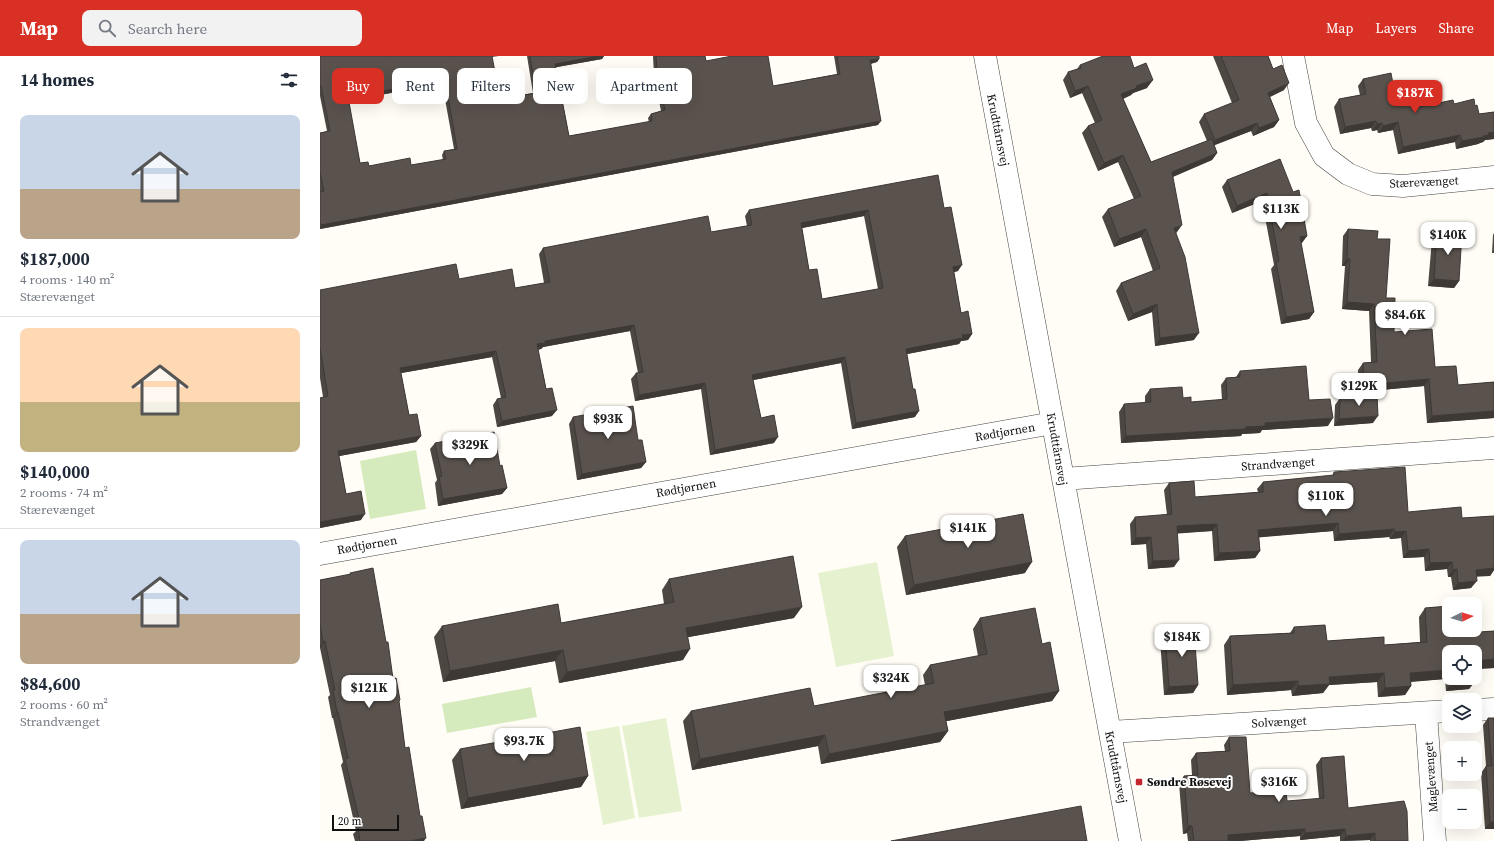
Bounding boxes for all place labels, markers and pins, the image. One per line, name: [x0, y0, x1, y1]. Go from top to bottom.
pin: $187K: [1387, 80, 1443, 114]
pin: $113K: [1253, 196, 1309, 230]
pin: $140K: [1420, 222, 1476, 256]
pin: $84.6K: [1372, 302, 1438, 336]
pin: $129K: [1331, 373, 1387, 407]
pin: $93K: [584, 406, 632, 440]
pin: $329K: [442, 432, 498, 466]
pin: $110K: [1298, 483, 1354, 517]
pin: $141K: [940, 515, 996, 549]
pin: $184K: [1154, 624, 1210, 658]
pin: $324K: [863, 665, 919, 699]
pin: $121K: [341, 675, 397, 709]
pin: $93.7K: [491, 728, 557, 762]
pin: $316K: [1251, 769, 1307, 803]
place label: Søndre Røsevej: [1147, 774, 1231, 790]
marker: Søndre Røsevej: [1134, 777, 1144, 787]

